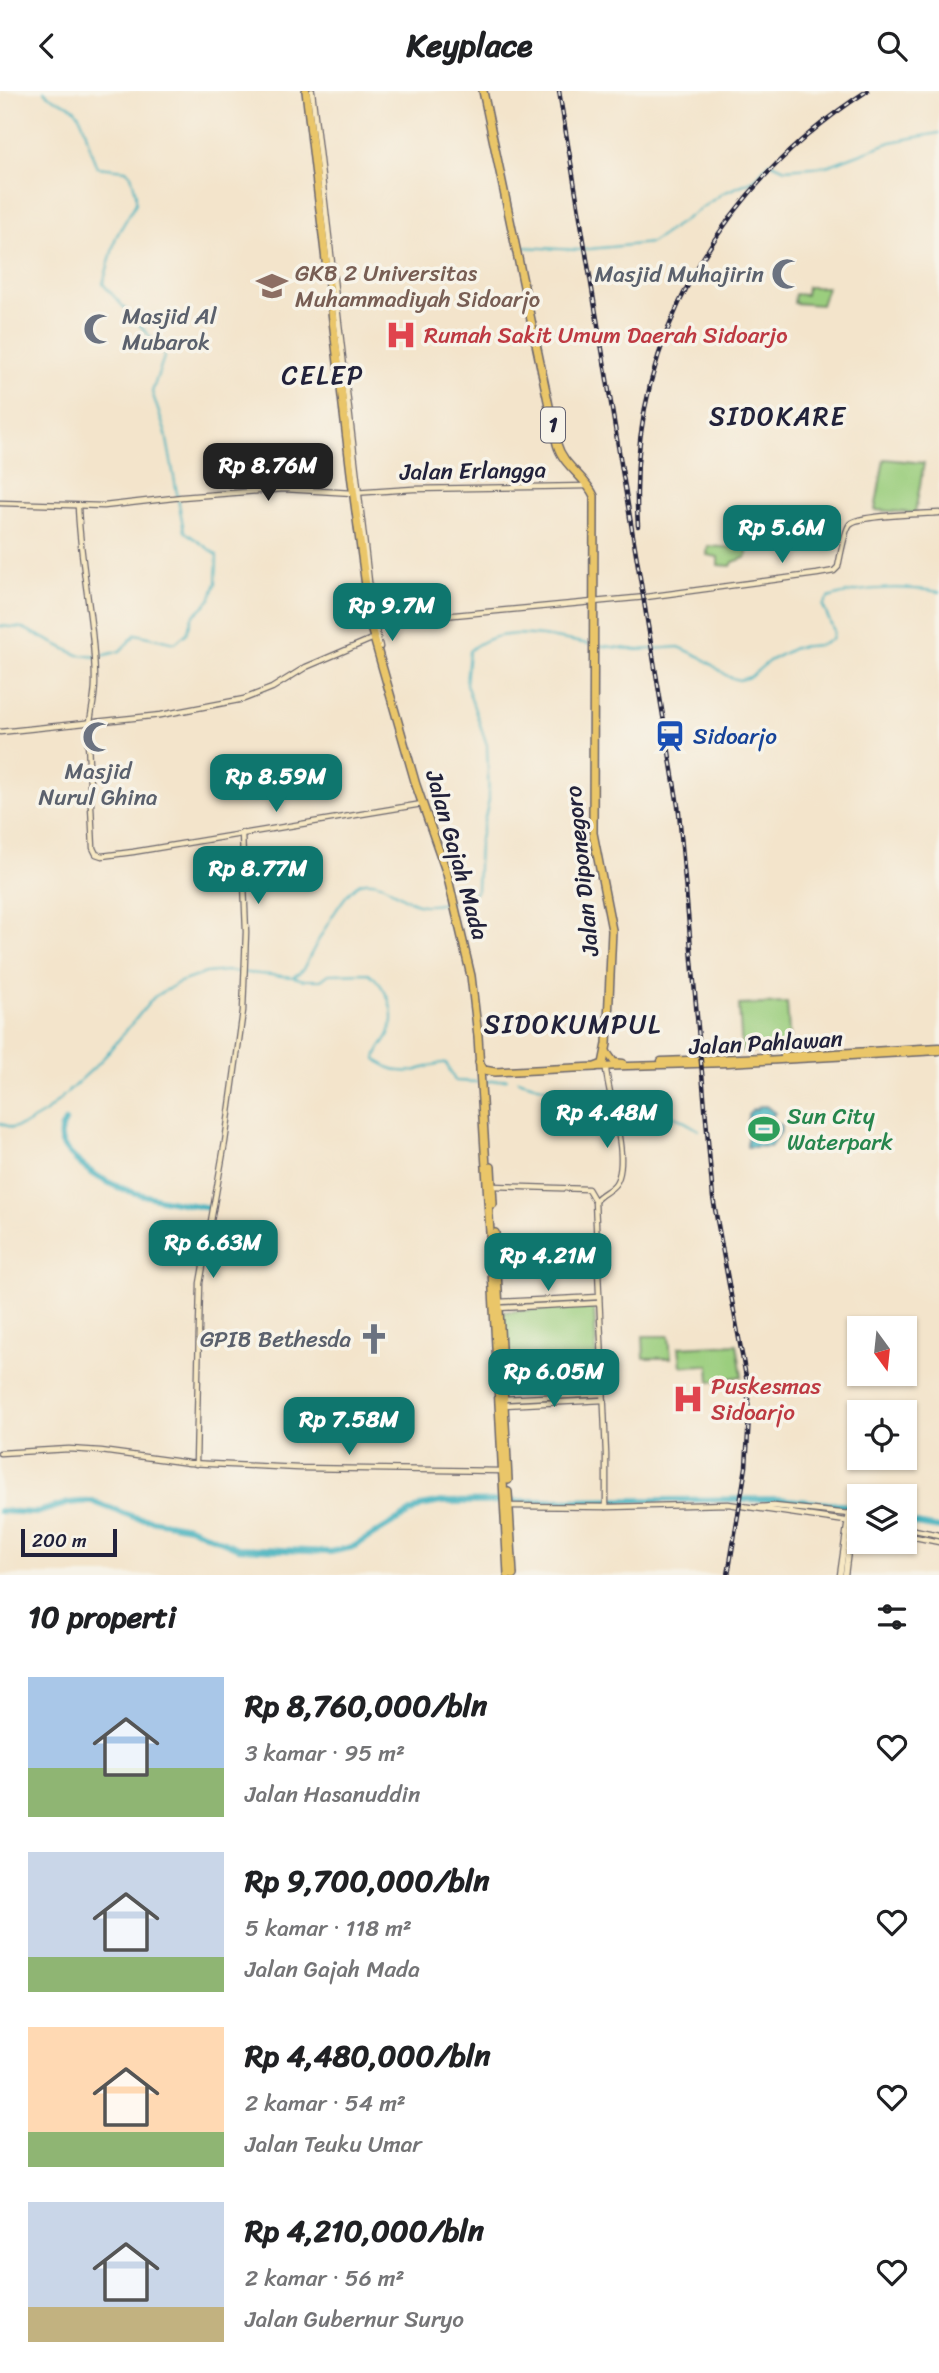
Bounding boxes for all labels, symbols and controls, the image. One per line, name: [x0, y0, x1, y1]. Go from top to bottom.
text: Keyplace: [407, 17, 532, 74]
icon: back: [28, 27, 66, 65]
icon: search: [873, 27, 911, 65]
place label: GKB 2 Universitas Muhammadiyah Sidoarjo: [295, 253, 540, 320]
place label: Masjid Muhajirin: [594, 254, 764, 295]
mosque icon: Masjid Muhajirin: [770, 257, 804, 291]
school or university icon: GKB 2 Universitas Muhammadiyah Sidoarjo: [255, 269, 289, 303]
place label: Masjid Al Mubarok: [122, 296, 217, 363]
mosque icon: Masjid Al Mubarok: [82, 312, 116, 346]
place label: Rumah Sakit Umum Daerah Sidoarjo: [424, 315, 788, 356]
hospital icon: Rumah Sakit Umum Daerah Sidoarjo: [384, 318, 418, 352]
district label: CELEP: [282, 352, 364, 398]
district label: SIDOKARE: [709, 393, 847, 439]
road number: 1: [541, 407, 565, 443]
pin: Rp 8.76M: [196, 443, 340, 503]
text: Rp 8.76M: [219, 445, 317, 486]
street label: Jalan Erlangga: [399, 449, 546, 493]
pin: Rp 5.6M: [717, 505, 847, 565]
text: Rp 5.6M: [739, 507, 825, 548]
pin: Rp 9.7M: [327, 583, 457, 643]
text: Rp 9.7M: [349, 585, 435, 626]
place label: Sidoarjo: [693, 716, 777, 757]
station icon: Sidoarjo: [653, 719, 687, 753]
mosque icon: Masjid Nurul Ghina: [81, 720, 115, 754]
place label: Masjid Nurul Ghina: [38, 751, 158, 818]
pin: Rp 8.59M: [204, 755, 348, 814]
text: Rp 8.59M: [226, 756, 326, 797]
street label: Jalan Gajah Mada: [413, 764, 501, 945]
street label: Jalan Diponegoro: [553, 783, 611, 959]
pin: Rp 8.77M: [186, 847, 330, 906]
text: Rp 8.77M: [209, 848, 307, 889]
district label: SIDOKUMPUL: [484, 1001, 662, 1047]
street label: Jalan Pahlawan: [687, 1018, 844, 1068]
pin: Rp 4.48M: [535, 1091, 679, 1150]
text: Rp 4.48M: [557, 1092, 657, 1133]
place label: Sun City Waterpark: [787, 1096, 893, 1163]
sports icon: Sun City Waterpark: [747, 1112, 781, 1146]
pin: Rp 6.63M: [141, 1221, 285, 1280]
text: Rp 6.63M: [165, 1222, 261, 1263]
pin: Rp 4.21M: [476, 1233, 620, 1293]
text: Rp 4.21M: [500, 1235, 596, 1276]
north arrow: [847, 1316, 917, 1386]
map controls: [847, 1316, 917, 1554]
place label: GPIB Bethesda: [200, 1319, 351, 1360]
church icon: GPIB Bethesda: [357, 1322, 391, 1356]
pin: Rp 6.05M: [482, 1349, 626, 1409]
text: Rp 6.05M: [504, 1351, 604, 1392]
place label: Puskesmas Sidoarjo: [711, 1366, 822, 1433]
hospital icon: Puskesmas Sidoarjo: [671, 1382, 705, 1416]
pin: Rp 7.58M: [277, 1397, 421, 1457]
text: Rp 7.58M: [300, 1399, 398, 1440]
button: locate: [847, 1400, 917, 1470]
button: layers: [847, 1484, 917, 1554]
text: 200 m: [32, 1524, 87, 1557]
scale bar: [21, 1526, 117, 1558]
text: 10 properti: [28, 1590, 176, 1644]
icon: filters: [873, 1598, 911, 1636]
text: Rp 8,760,000/bln: [245, 1679, 487, 1733]
icon: home: [84, 1705, 168, 1789]
icon: heart: [873, 1728, 911, 1766]
text: 3 kamar · 95 m²: [245, 1733, 405, 1774]
text: Jalan Hasanuddin: [245, 1774, 420, 1815]
text: Rp 9,700,000/bln: [245, 1854, 490, 1908]
icon: home: [84, 1880, 168, 1964]
icon: heart: [873, 1903, 911, 1941]
text: 5 kamar · 118 m²: [245, 1908, 412, 1949]
text: Jalan Gajah Mada: [245, 1949, 420, 1990]
text: Rp 4,480,000/bln: [245, 2029, 491, 2083]
icon: home: [84, 2055, 168, 2139]
icon: heart: [873, 2078, 911, 2116]
text: 2 kamar · 54 m²: [245, 2083, 406, 2124]
text: Jalan Teuku Umar: [245, 2124, 422, 2165]
text: Rp 4,210,000/bln: [245, 2204, 484, 2258]
icon: home: [84, 2230, 168, 2314]
icon: heart: [873, 2253, 911, 2291]
text: 2 kamar · 56 m²: [245, 2258, 405, 2299]
text: Jalan Gubernur Suryo: [245, 2299, 464, 2340]

